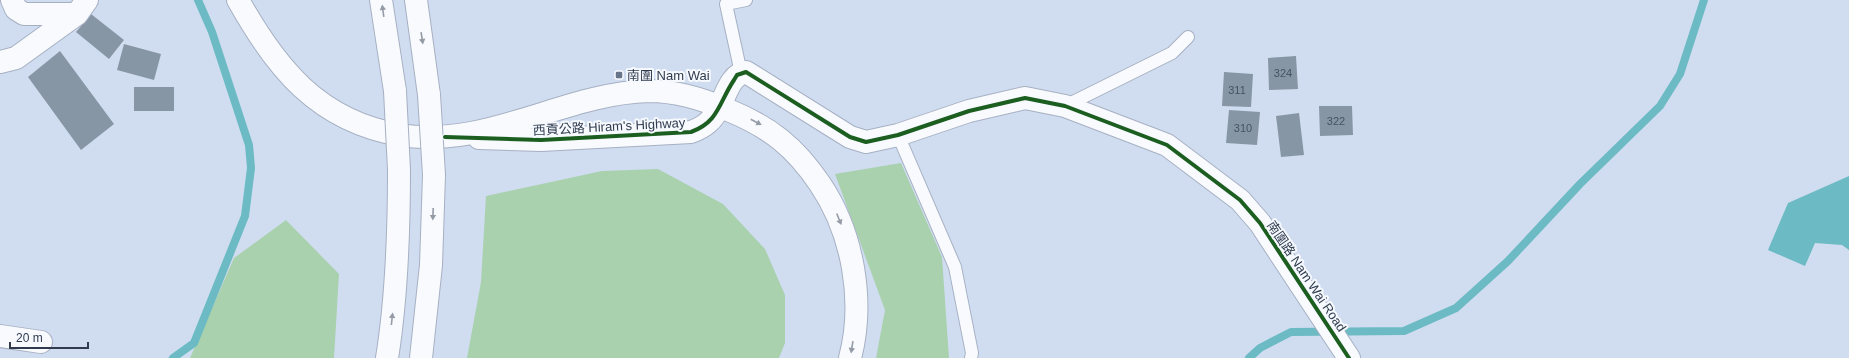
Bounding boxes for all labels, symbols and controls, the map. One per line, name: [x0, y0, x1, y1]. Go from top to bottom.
one-way arrow: [380, 5, 386, 17]
one-way arrow: [419, 32, 425, 45]
house number: 324: [1274, 67, 1292, 79]
place label: 南圍 Nam Wai: [627, 68, 710, 83]
marker: 南圍 Nam Wai: [614, 70, 624, 80]
house number: 311: [1228, 84, 1246, 96]
street label: 西貢公路 Hiram's Highway: [532, 115, 686, 138]
house number: 322: [1327, 115, 1345, 127]
one-way arrow: [750, 119, 762, 126]
house number: 310: [1234, 122, 1252, 134]
one-way arrow: [429, 208, 436, 220]
one-way arrow: [836, 214, 842, 226]
street label: 南圍路 Nam Wai Road: [1264, 218, 1349, 334]
one-way arrow: [389, 313, 395, 325]
scale bar: [10, 324, 88, 350]
text: 20 m: [16, 331, 43, 345]
one-way arrow: [849, 341, 855, 353]

